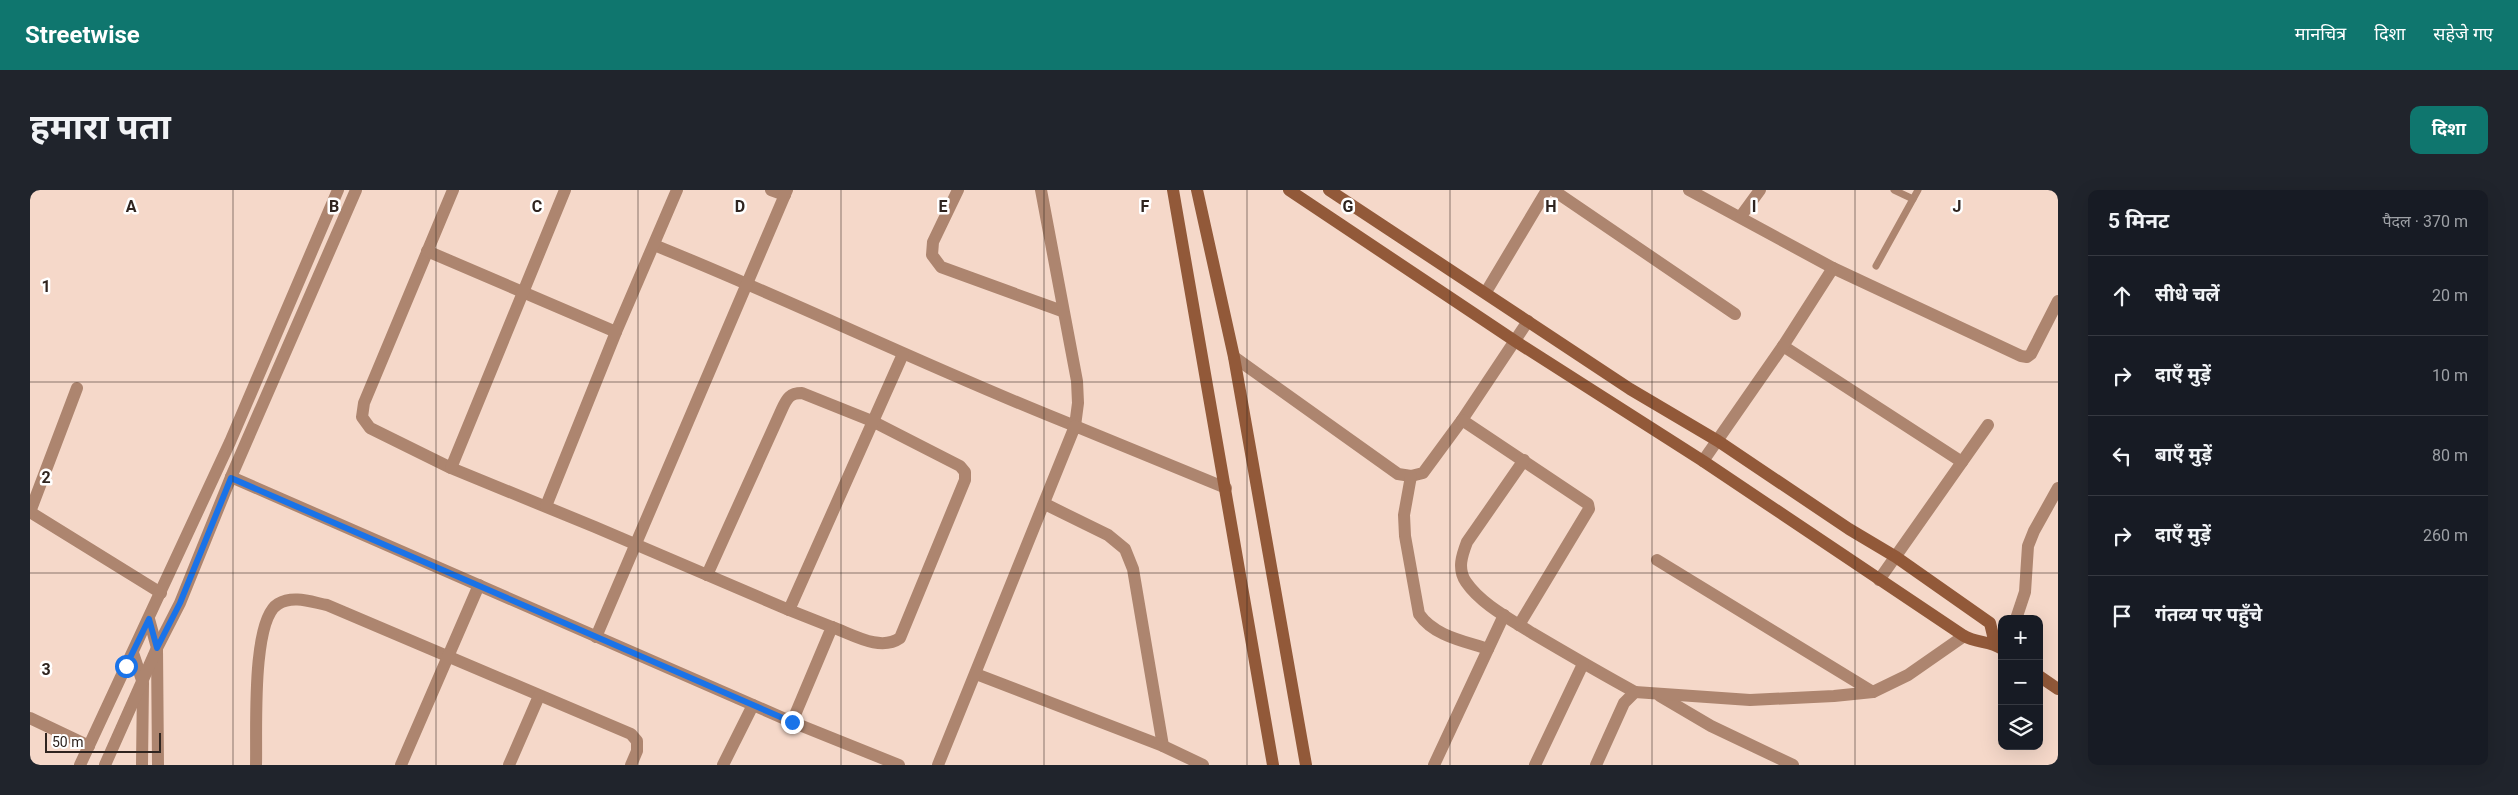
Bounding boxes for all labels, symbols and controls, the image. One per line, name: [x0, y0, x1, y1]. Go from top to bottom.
text: Streetwise: [25, 21, 140, 49]
text: मानचित्र: [2295, 23, 2346, 44]
text: दिशा: [2374, 23, 2405, 44]
text: सहेजे गए: [2433, 23, 2493, 44]
button: दिशा: [2410, 106, 2488, 154]
text: हमारा पता: [30, 107, 171, 148]
text: A: [126, 197, 137, 216]
text: B: [329, 197, 339, 216]
text: C: [532, 197, 542, 216]
text: D: [735, 197, 745, 216]
text: E: [939, 197, 948, 216]
text: F: [1141, 197, 1150, 216]
text: G: [1343, 197, 1354, 216]
text: H: [1545, 197, 1557, 216]
text: I: [1752, 197, 1756, 216]
text: J: [1953, 197, 1961, 216]
text: 5 मिनट: [2108, 209, 2169, 233]
text: पैदल · 370 m: [2382, 212, 2468, 231]
text: 1: [41, 277, 51, 296]
icon: ahead: [2108, 282, 2136, 310]
text: सीधे चलें: [2155, 283, 2220, 306]
text: 20 m: [2432, 286, 2468, 305]
icon: right: [2108, 362, 2136, 390]
text: दाएँ मुड़ें: [2155, 363, 2211, 386]
text: 10 m: [2432, 366, 2468, 385]
icon: left: [2108, 442, 2136, 470]
text: बाएँ मुड़ें: [2155, 443, 2212, 466]
text: 80 m: [2432, 446, 2468, 465]
text: 2: [41, 468, 51, 487]
icon: right: [2108, 522, 2136, 550]
text: दाएँ मुड़ें: [2155, 523, 2211, 546]
text: 260 m: [2423, 526, 2468, 545]
icon: arrive: [2108, 602, 2136, 630]
text: गंतव्य पर पहुँचे: [2155, 603, 2262, 626]
map controls: [1998, 615, 2043, 750]
button: +: [1998, 615, 2043, 660]
route start: [115, 655, 138, 678]
text: 3: [41, 660, 51, 679]
button: −: [1998, 660, 2043, 705]
button: layers: [1998, 705, 2043, 750]
route end: [781, 711, 804, 734]
scale bar: [45, 730, 161, 753]
text: 50 m: [52, 734, 84, 750]

